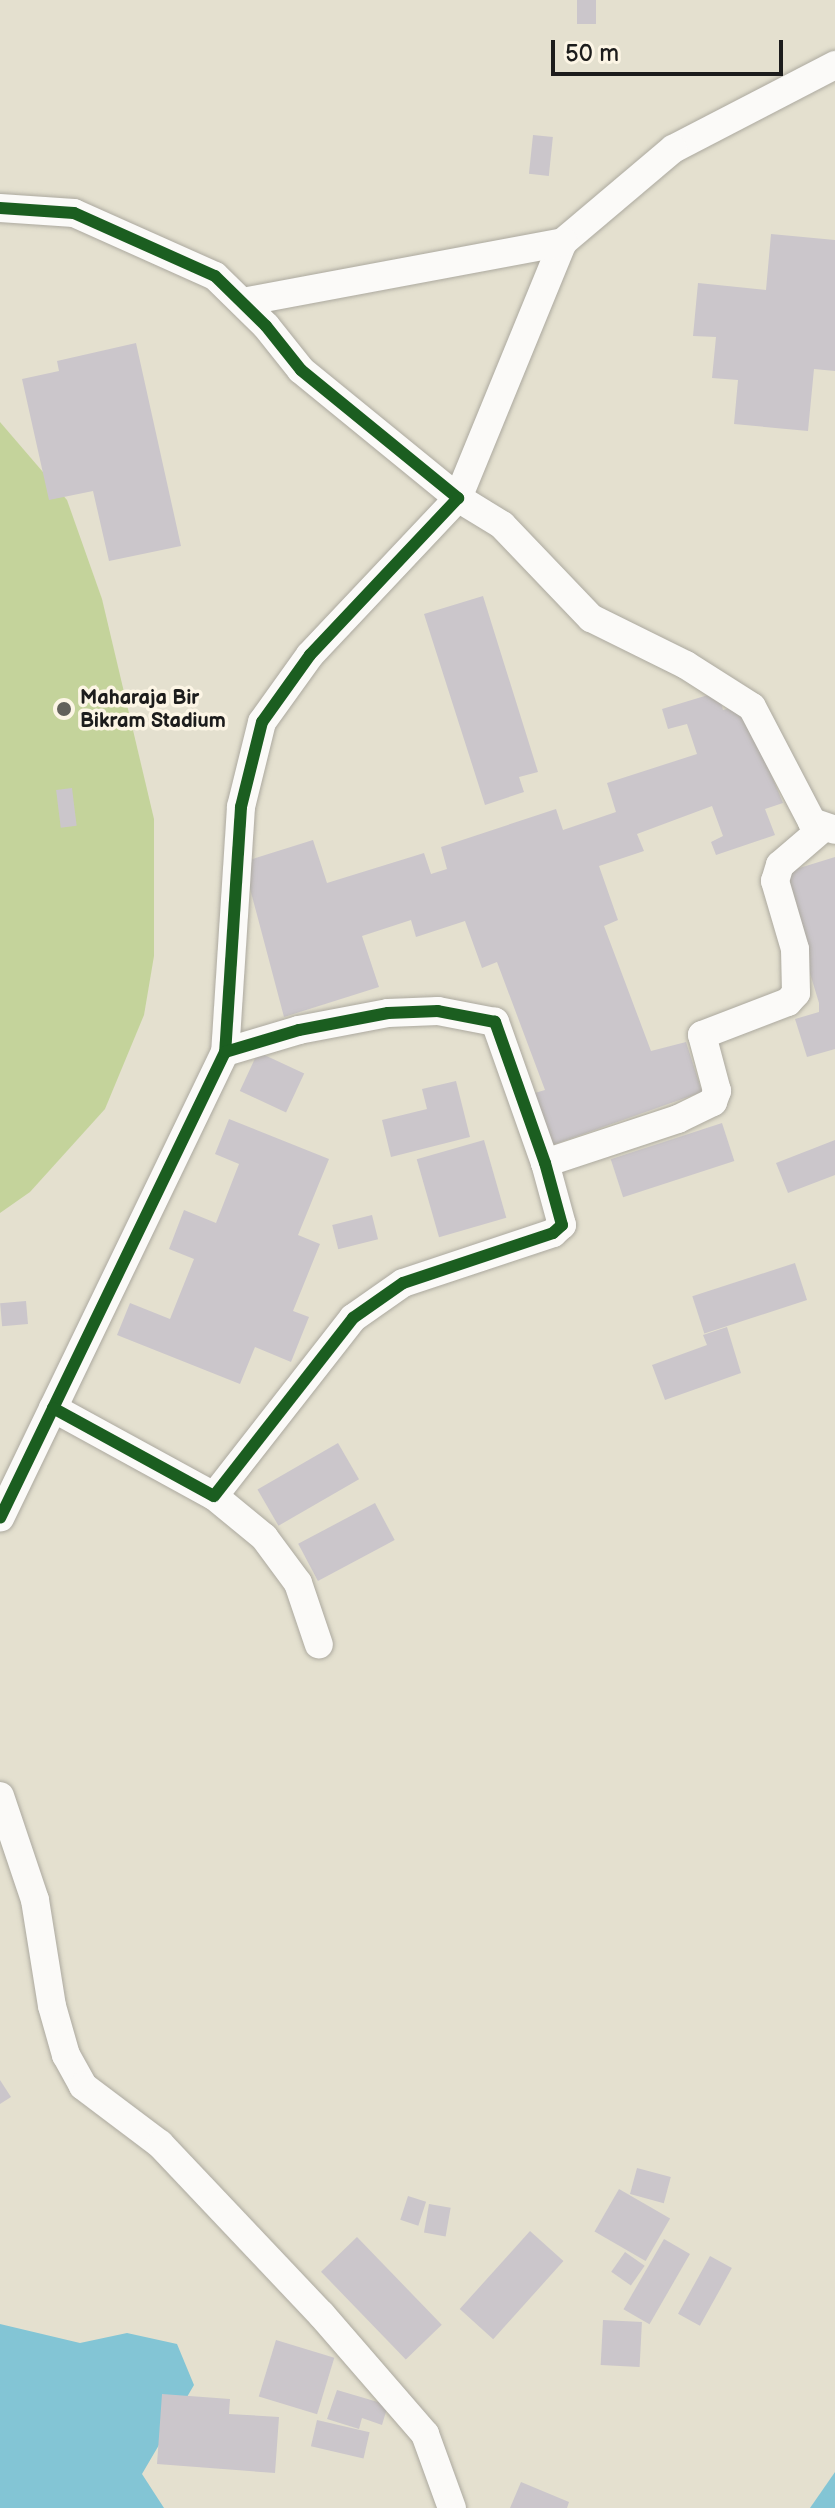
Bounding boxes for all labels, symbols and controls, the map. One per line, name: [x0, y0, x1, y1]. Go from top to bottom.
scale bar: [555, 24, 787, 74]
text: 50 m: [565, 39, 619, 68]
place label: Maharaja Bir Bikram Stadium: [80, 686, 226, 733]
marker: Maharaja Bir Bikram Stadium: [55, 700, 73, 718]

